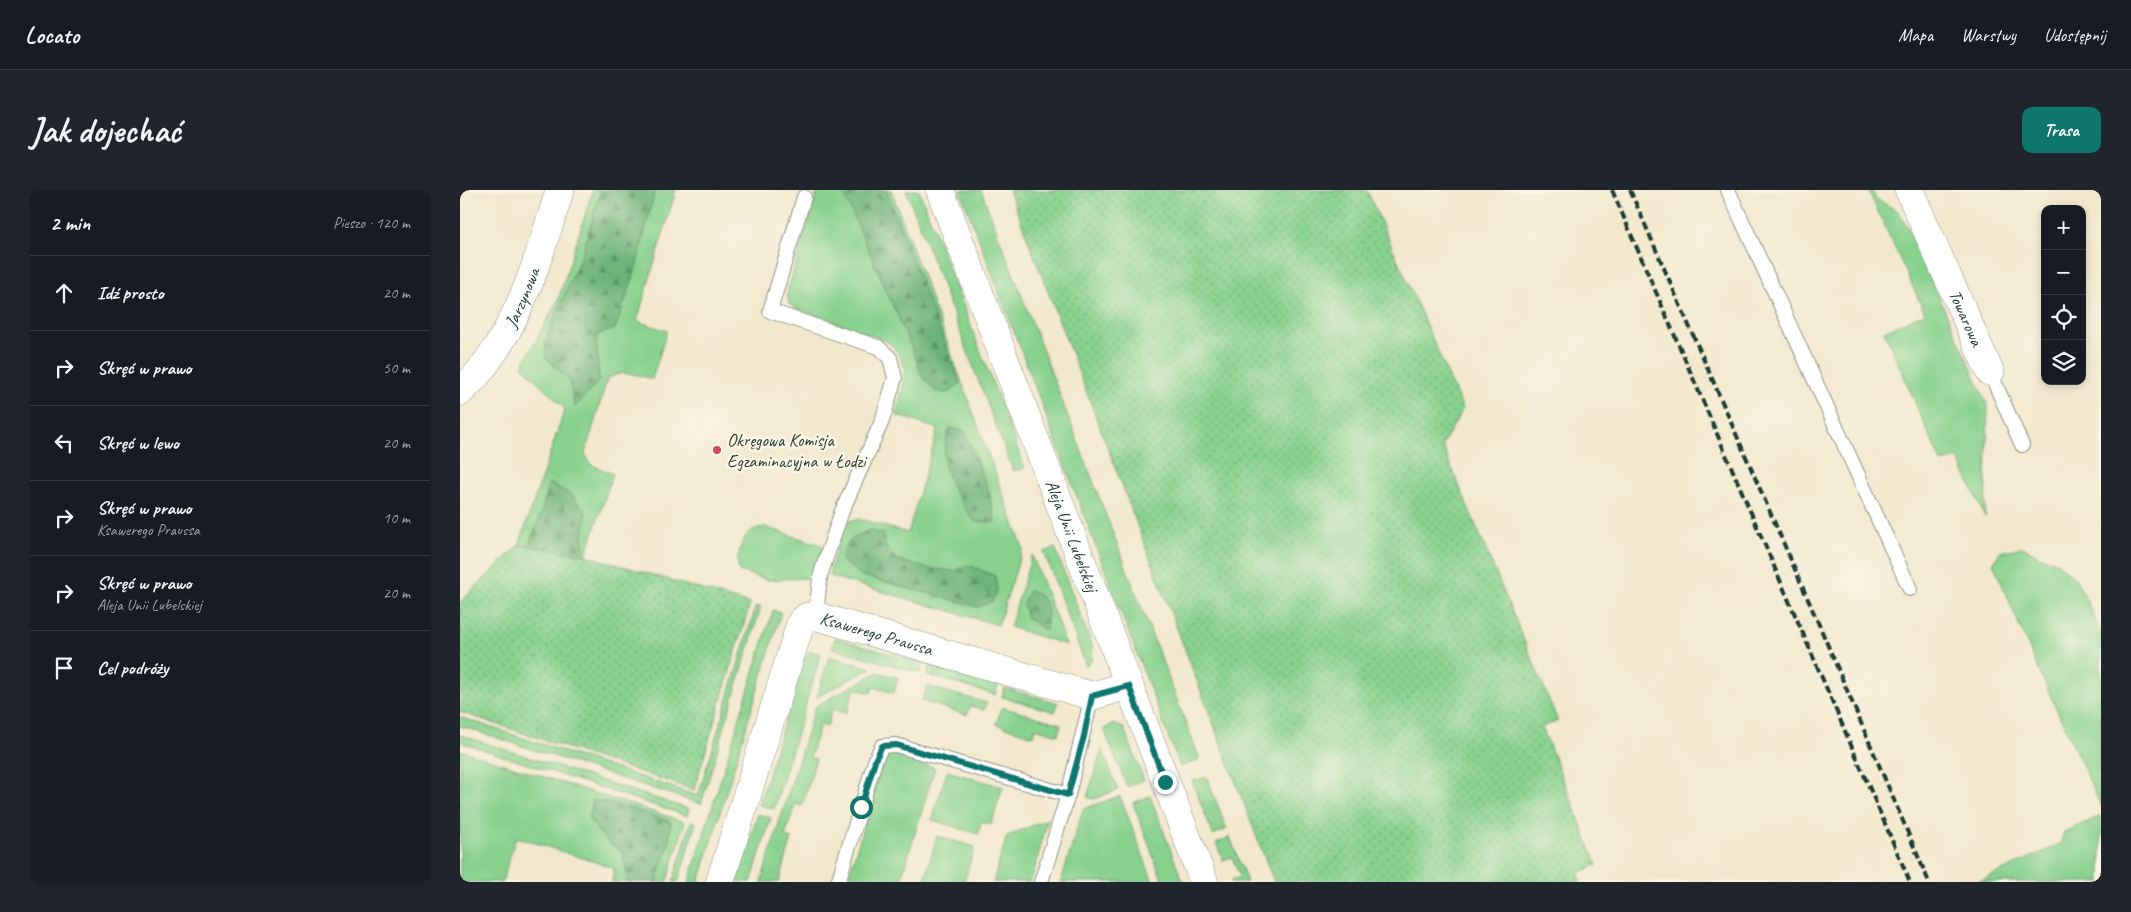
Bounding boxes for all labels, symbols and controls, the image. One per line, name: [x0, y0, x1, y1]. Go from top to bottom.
text: Locato: [25, 20, 79, 50]
text: Mapa: [1898, 24, 1933, 46]
text: Warstwy: [1961, 24, 2016, 46]
text: Udostępnij: [2044, 24, 2106, 46]
button: Trasa: [2022, 107, 2101, 153]
text: Jak dojechać: [30, 108, 181, 153]
map controls: [2041, 205, 2086, 385]
button: +: [2041, 205, 2086, 250]
text: 2 min: [50, 210, 90, 236]
text: Pieszo · 120 m: [333, 213, 410, 233]
button: −: [2041, 250, 2086, 295]
street label: Jarzynowa: [499, 263, 545, 332]
icon: ahead: [50, 279, 78, 307]
text: Idź prosto: [97, 281, 164, 305]
text: 20 m: [383, 283, 410, 303]
street label: Towarowa: [1944, 286, 1989, 351]
button: locate: [2041, 295, 2086, 340]
button: layers: [2041, 340, 2086, 385]
icon: right: [50, 354, 78, 382]
text: Skręć w prawo: [97, 356, 192, 380]
text: 50 m: [383, 358, 410, 378]
icon: left: [50, 429, 78, 457]
place label: Okręgowa Komisja Egzaminacyjna w Łodzi: [727, 429, 868, 472]
text: Skręć w lewo: [97, 431, 179, 455]
text: 20 m: [383, 433, 410, 453]
marker: Okręgowa Komisja Egzaminacyjna w Łodzi: [711, 444, 723, 456]
street label: Aleja Unii Lubelskiej: [1041, 477, 1104, 597]
text: Skręć w prawo: [97, 496, 192, 520]
icon: right: [50, 504, 78, 532]
text: 10 m: [383, 508, 410, 528]
text: Ksawerego Praussa: [97, 520, 200, 540]
text: Skręć w prawo: [97, 571, 192, 595]
icon: right: [50, 579, 78, 607]
text: 20 m: [383, 583, 410, 603]
text: Aleja Unii Lubelskiej: [97, 595, 202, 615]
street label: Ksawerego Praussa: [818, 607, 936, 660]
icon: arrive: [50, 654, 78, 682]
text: Cel podróży: [97, 656, 168, 680]
route end: [1154, 771, 1177, 794]
route start: [850, 796, 873, 819]

